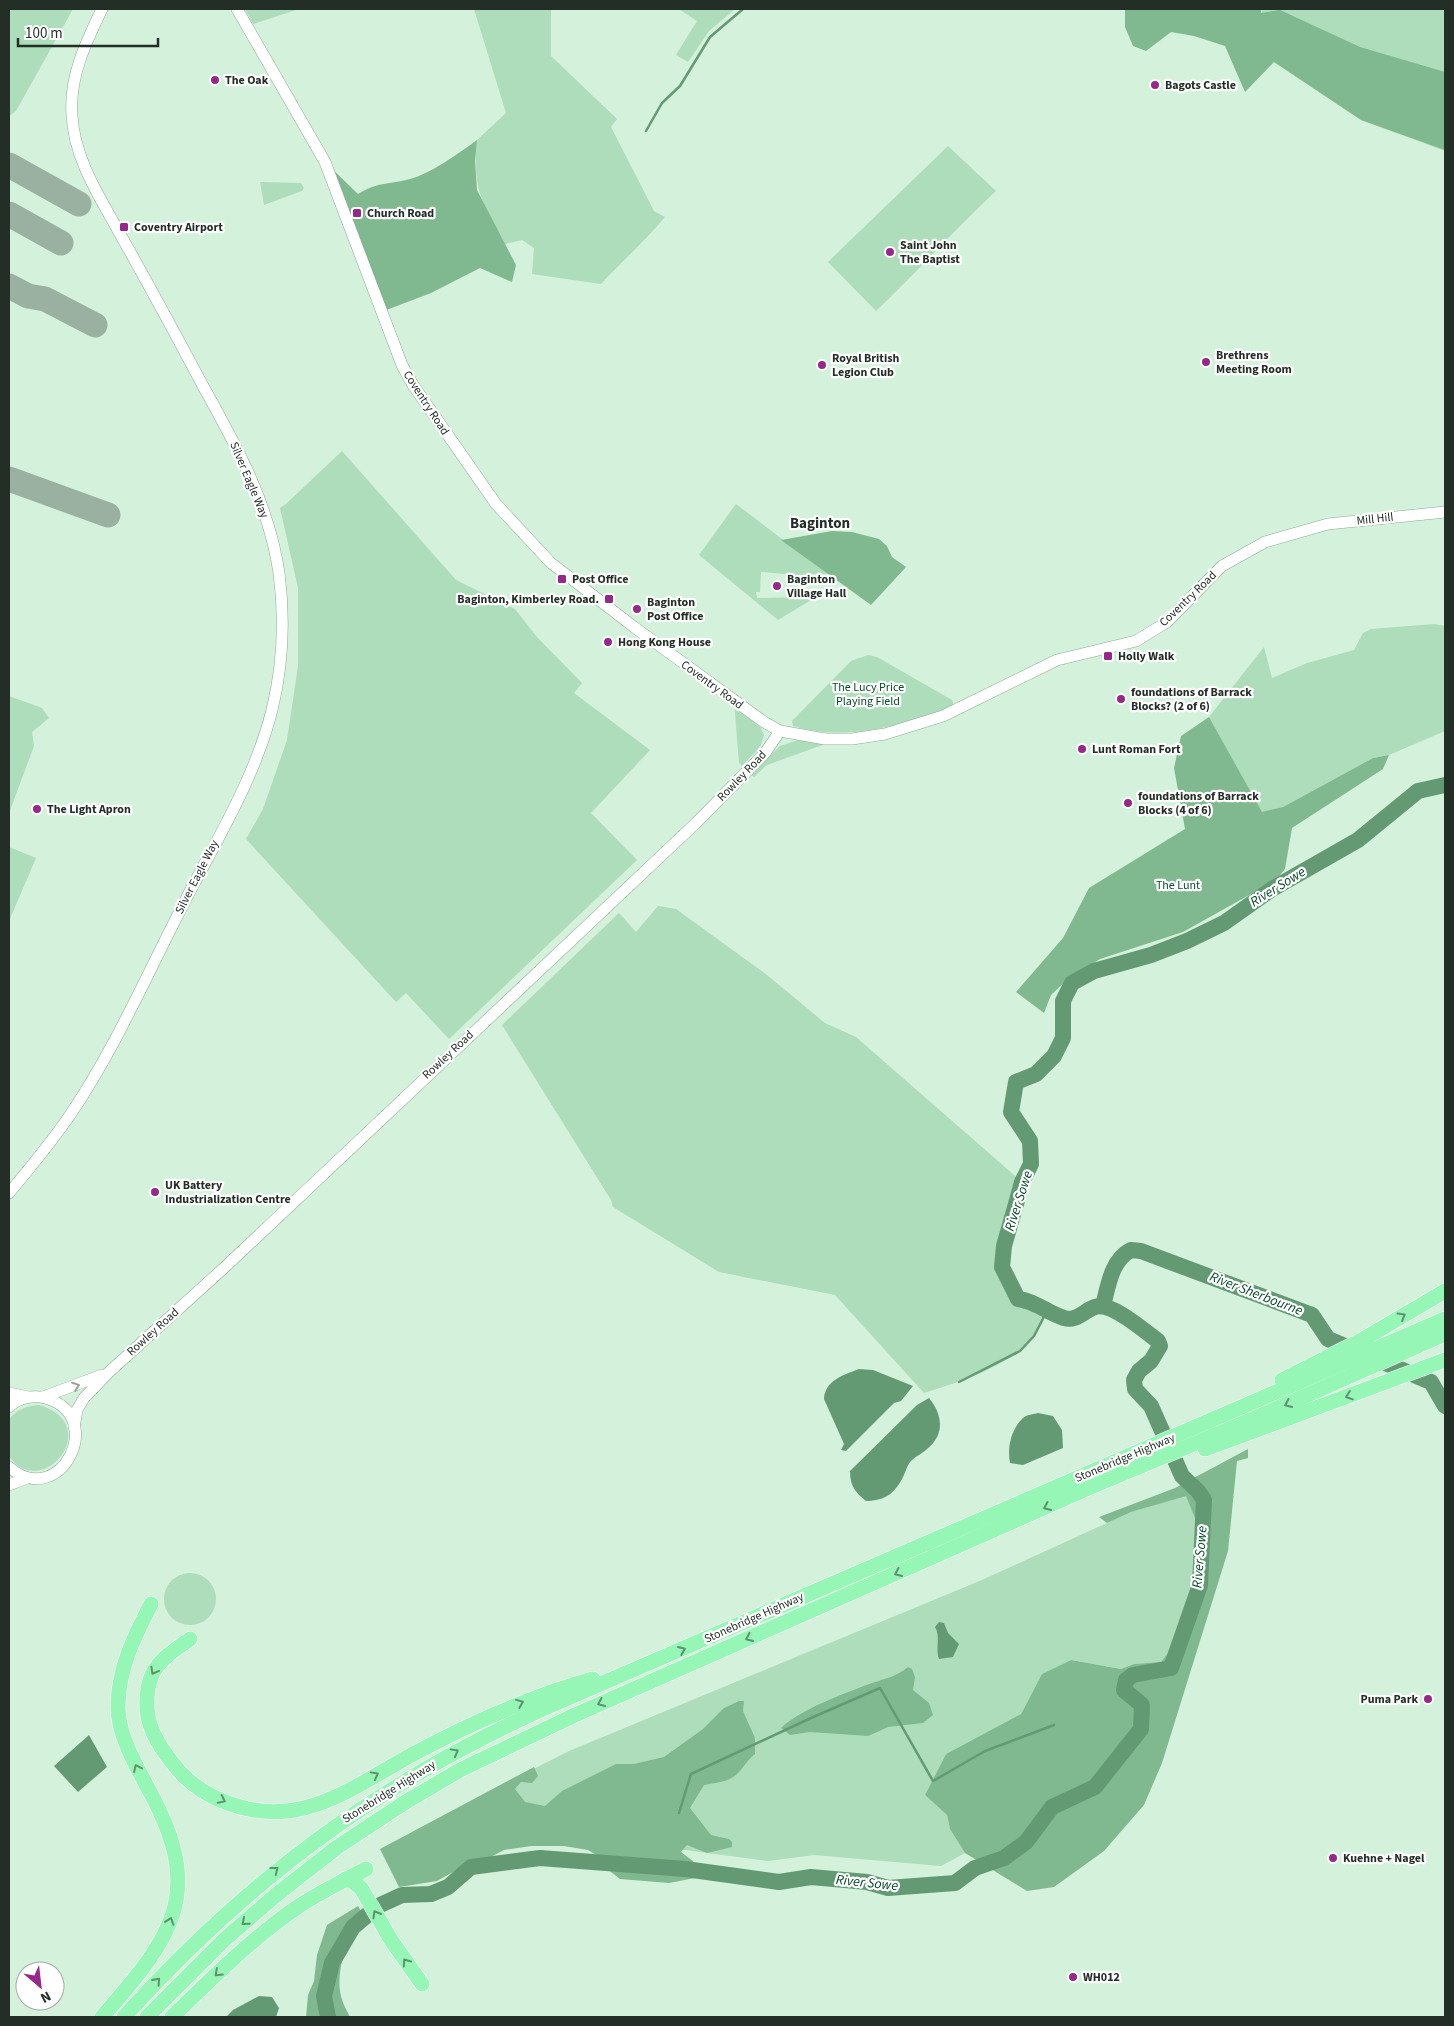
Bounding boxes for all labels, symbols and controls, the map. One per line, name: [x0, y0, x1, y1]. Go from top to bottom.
scale bar: [18, 15, 158, 47]
text: 100 m: [25, 23, 63, 44]
place label: The Oak: [225, 72, 269, 89]
marker: The Oak: [209, 74, 221, 86]
place label: Bagots Castle: [1165, 77, 1236, 94]
marker: Bagots Castle: [1149, 79, 1161, 91]
place label: Church Road: [367, 205, 434, 222]
marker: Church Road: [351, 207, 363, 219]
place label: Coventry Airport: [134, 219, 223, 236]
marker: Coventry Airport: [118, 221, 130, 233]
place label: Saint John The Baptist: [900, 237, 960, 268]
marker: Saint John The Baptist: [884, 246, 896, 258]
place label: Brethrens Meeting Room: [1216, 347, 1292, 378]
place label: Royal British Legion Club: [832, 350, 900, 381]
marker: Brethrens Meeting Room: [1200, 356, 1212, 368]
marker: Royal British Legion Club: [816, 359, 828, 371]
street label: Coventry Road: [399, 367, 453, 439]
street label: Silver Eagle Way: [225, 439, 273, 521]
street label: Mill Hill: [1356, 509, 1394, 529]
district label: Baginton: [790, 513, 850, 534]
street label: Coventry Road: [1156, 567, 1220, 631]
place label: Post Office: [572, 571, 628, 588]
place label: Baginton Village Hall: [786, 571, 847, 602]
marker: Post Office: [556, 573, 568, 585]
marker: Baginton Village Hall: [771, 580, 783, 592]
place label: Baginton, Kimberley Road.: [457, 591, 599, 608]
marker: Baginton, Kimberley Road.: [603, 593, 615, 605]
place label: Baginton Post Office: [647, 594, 703, 625]
marker: Baginton Post Office: [631, 603, 643, 615]
place label: Hong Kong House: [618, 634, 711, 651]
marker: Hong Kong House: [602, 636, 614, 648]
place label: Holly Walk: [1118, 648, 1175, 665]
marker: Holly Walk: [1102, 650, 1114, 662]
street label: Coventry Road: [677, 656, 747, 714]
park label: The Lucy Price Playing Field: [832, 679, 904, 710]
place label: foundations of Barrack Blocks? (2 of 6): [1131, 684, 1252, 715]
marker: foundations of Barrack Blocks? (2 of 6): [1115, 693, 1127, 705]
place label: Lunt Roman Fort: [1092, 741, 1181, 758]
marker: Lunt Roman Fort: [1076, 743, 1088, 755]
street label: Rowley Road: [713, 747, 771, 805]
place label: foundations of Barrack Blocks (4 of 6): [1138, 788, 1259, 819]
marker: foundations of Barrack Blocks (4 of 6): [1122, 797, 1134, 809]
place label: The Light Apron: [47, 801, 131, 818]
marker: The Light Apron: [31, 803, 43, 815]
street label: Silver Eagle Way: [171, 837, 223, 917]
water label: River Sowe: [1246, 862, 1310, 912]
park label: The Lunt: [1156, 877, 1200, 894]
street label: Rowley Road: [419, 1027, 477, 1083]
water label: River Sowe: [1000, 1168, 1038, 1234]
place label: UK Battery Industrialization Centre: [165, 1177, 291, 1208]
marker: UK Battery Industrialization Centre: [149, 1186, 161, 1198]
water label: River Sherbourne: [1206, 1267, 1306, 1321]
street label: Rowley Road: [123, 1304, 183, 1360]
one-way arrow: [1397, 1313, 1406, 1323]
one-way arrow: [72, 1381, 80, 1391]
one-way arrow: [1345, 1390, 1353, 1400]
one-way arrow: [1284, 1398, 1293, 1409]
street label: Stonebridge Highway: [1072, 1429, 1178, 1487]
one-way arrow: [1043, 1500, 1052, 1511]
water label: River Sowe: [1187, 1525, 1213, 1589]
one-way arrow: [894, 1566, 903, 1577]
street label: Stonebridge Highway: [702, 1588, 807, 1648]
one-way arrow: [745, 1631, 754, 1642]
one-way arrow: [678, 1645, 686, 1655]
one-way arrow: [150, 1666, 160, 1675]
place label: Puma Park: [1361, 1691, 1418, 1708]
marker: Puma Park: [1422, 1693, 1434, 1705]
one-way arrow: [597, 1697, 606, 1708]
one-way arrow: [515, 1698, 524, 1709]
one-way arrow: [449, 1748, 458, 1758]
street label: Stonebridge Highway: [339, 1756, 439, 1828]
one-way arrow: [133, 1764, 144, 1773]
one-way arrow: [369, 1772, 378, 1782]
one-way arrow: [217, 1794, 226, 1804]
place label: Kuehne + Nagel: [1343, 1850, 1425, 1867]
marker: Kuehne + Nagel: [1327, 1852, 1339, 1864]
one-way arrow: [270, 1867, 279, 1876]
water label: River Sowe: [835, 1870, 899, 1896]
one-way arrow: [372, 1910, 382, 1919]
one-way arrow: [241, 1916, 250, 1925]
one-way arrow: [164, 1918, 174, 1926]
one-way arrow: [403, 1958, 412, 1967]
north arrow: [15, 1961, 65, 2011]
one-way arrow: [214, 1967, 223, 1976]
place label: WH012: [1083, 1969, 1120, 1986]
marker: WH012: [1067, 1971, 1079, 1983]
one-way arrow: [151, 1978, 160, 1987]
text: N: [37, 1986, 54, 2008]

